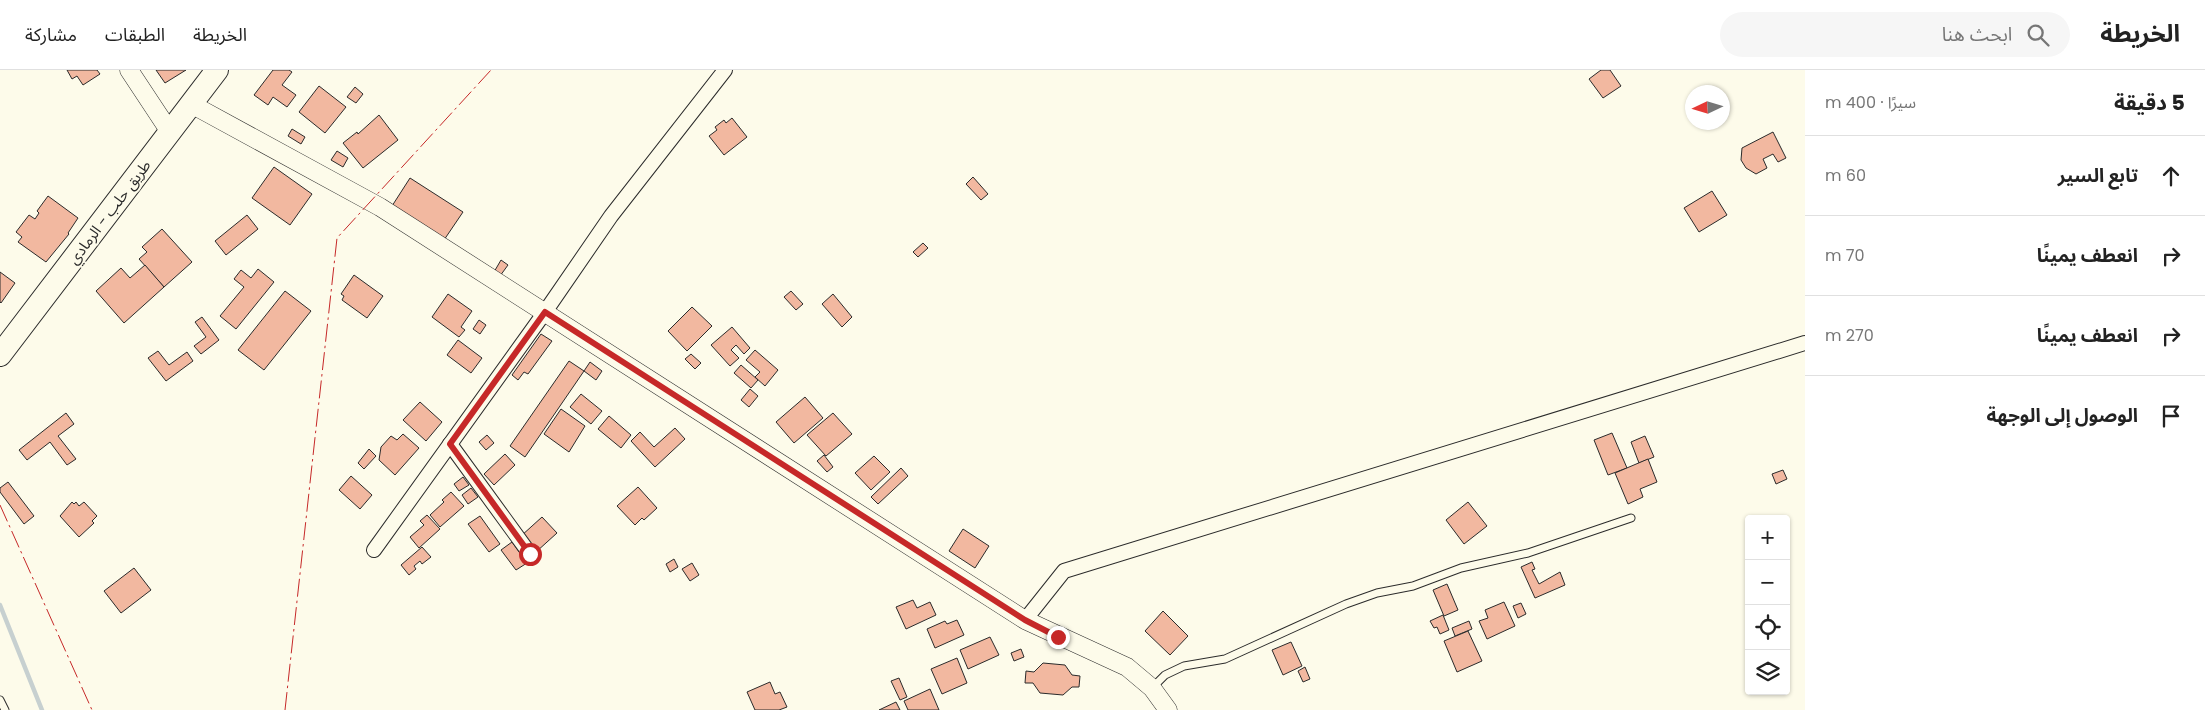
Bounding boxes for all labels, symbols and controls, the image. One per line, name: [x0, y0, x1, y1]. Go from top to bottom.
search box: [1720, 12, 2070, 57]
text: الخريطة: [2100, 17, 2180, 50]
text: ابحث هنا: [1942, 21, 2012, 48]
icon: search: [2024, 21, 2052, 49]
text: مشاركة: [25, 22, 77, 47]
text: الطبقات: [105, 22, 165, 47]
text: الخريطة: [193, 22, 247, 47]
north arrow: [1685, 85, 1730, 130]
text: 5 دقيقة: [2114, 88, 2185, 117]
text: سيرًا · 400 m: [1825, 91, 1916, 114]
street label: طريق حلب - الرمادي: [63, 155, 156, 269]
text: تابع السير: [2058, 162, 2138, 189]
icon: ahead: [2157, 162, 2185, 190]
text: 60 m: [1825, 164, 1866, 187]
text: انعطف يمينًا: [2037, 242, 2138, 269]
icon: right: [2157, 242, 2185, 270]
text: 70 m: [1825, 244, 1865, 267]
text: انعطف يمينًا: [2037, 322, 2138, 349]
icon: right: [2157, 322, 2185, 350]
text: 270 m: [1825, 324, 1874, 347]
text: الوصول إلى الوجهة: [1986, 402, 2138, 429]
icon: arrive: [2157, 402, 2185, 430]
map controls: [1745, 515, 1790, 695]
button: +: [1745, 515, 1790, 560]
route start: [519, 543, 542, 566]
button: −: [1745, 560, 1790, 605]
button: locate: [1745, 605, 1790, 650]
route end: [1047, 626, 1070, 649]
button: layers: [1745, 650, 1790, 695]

